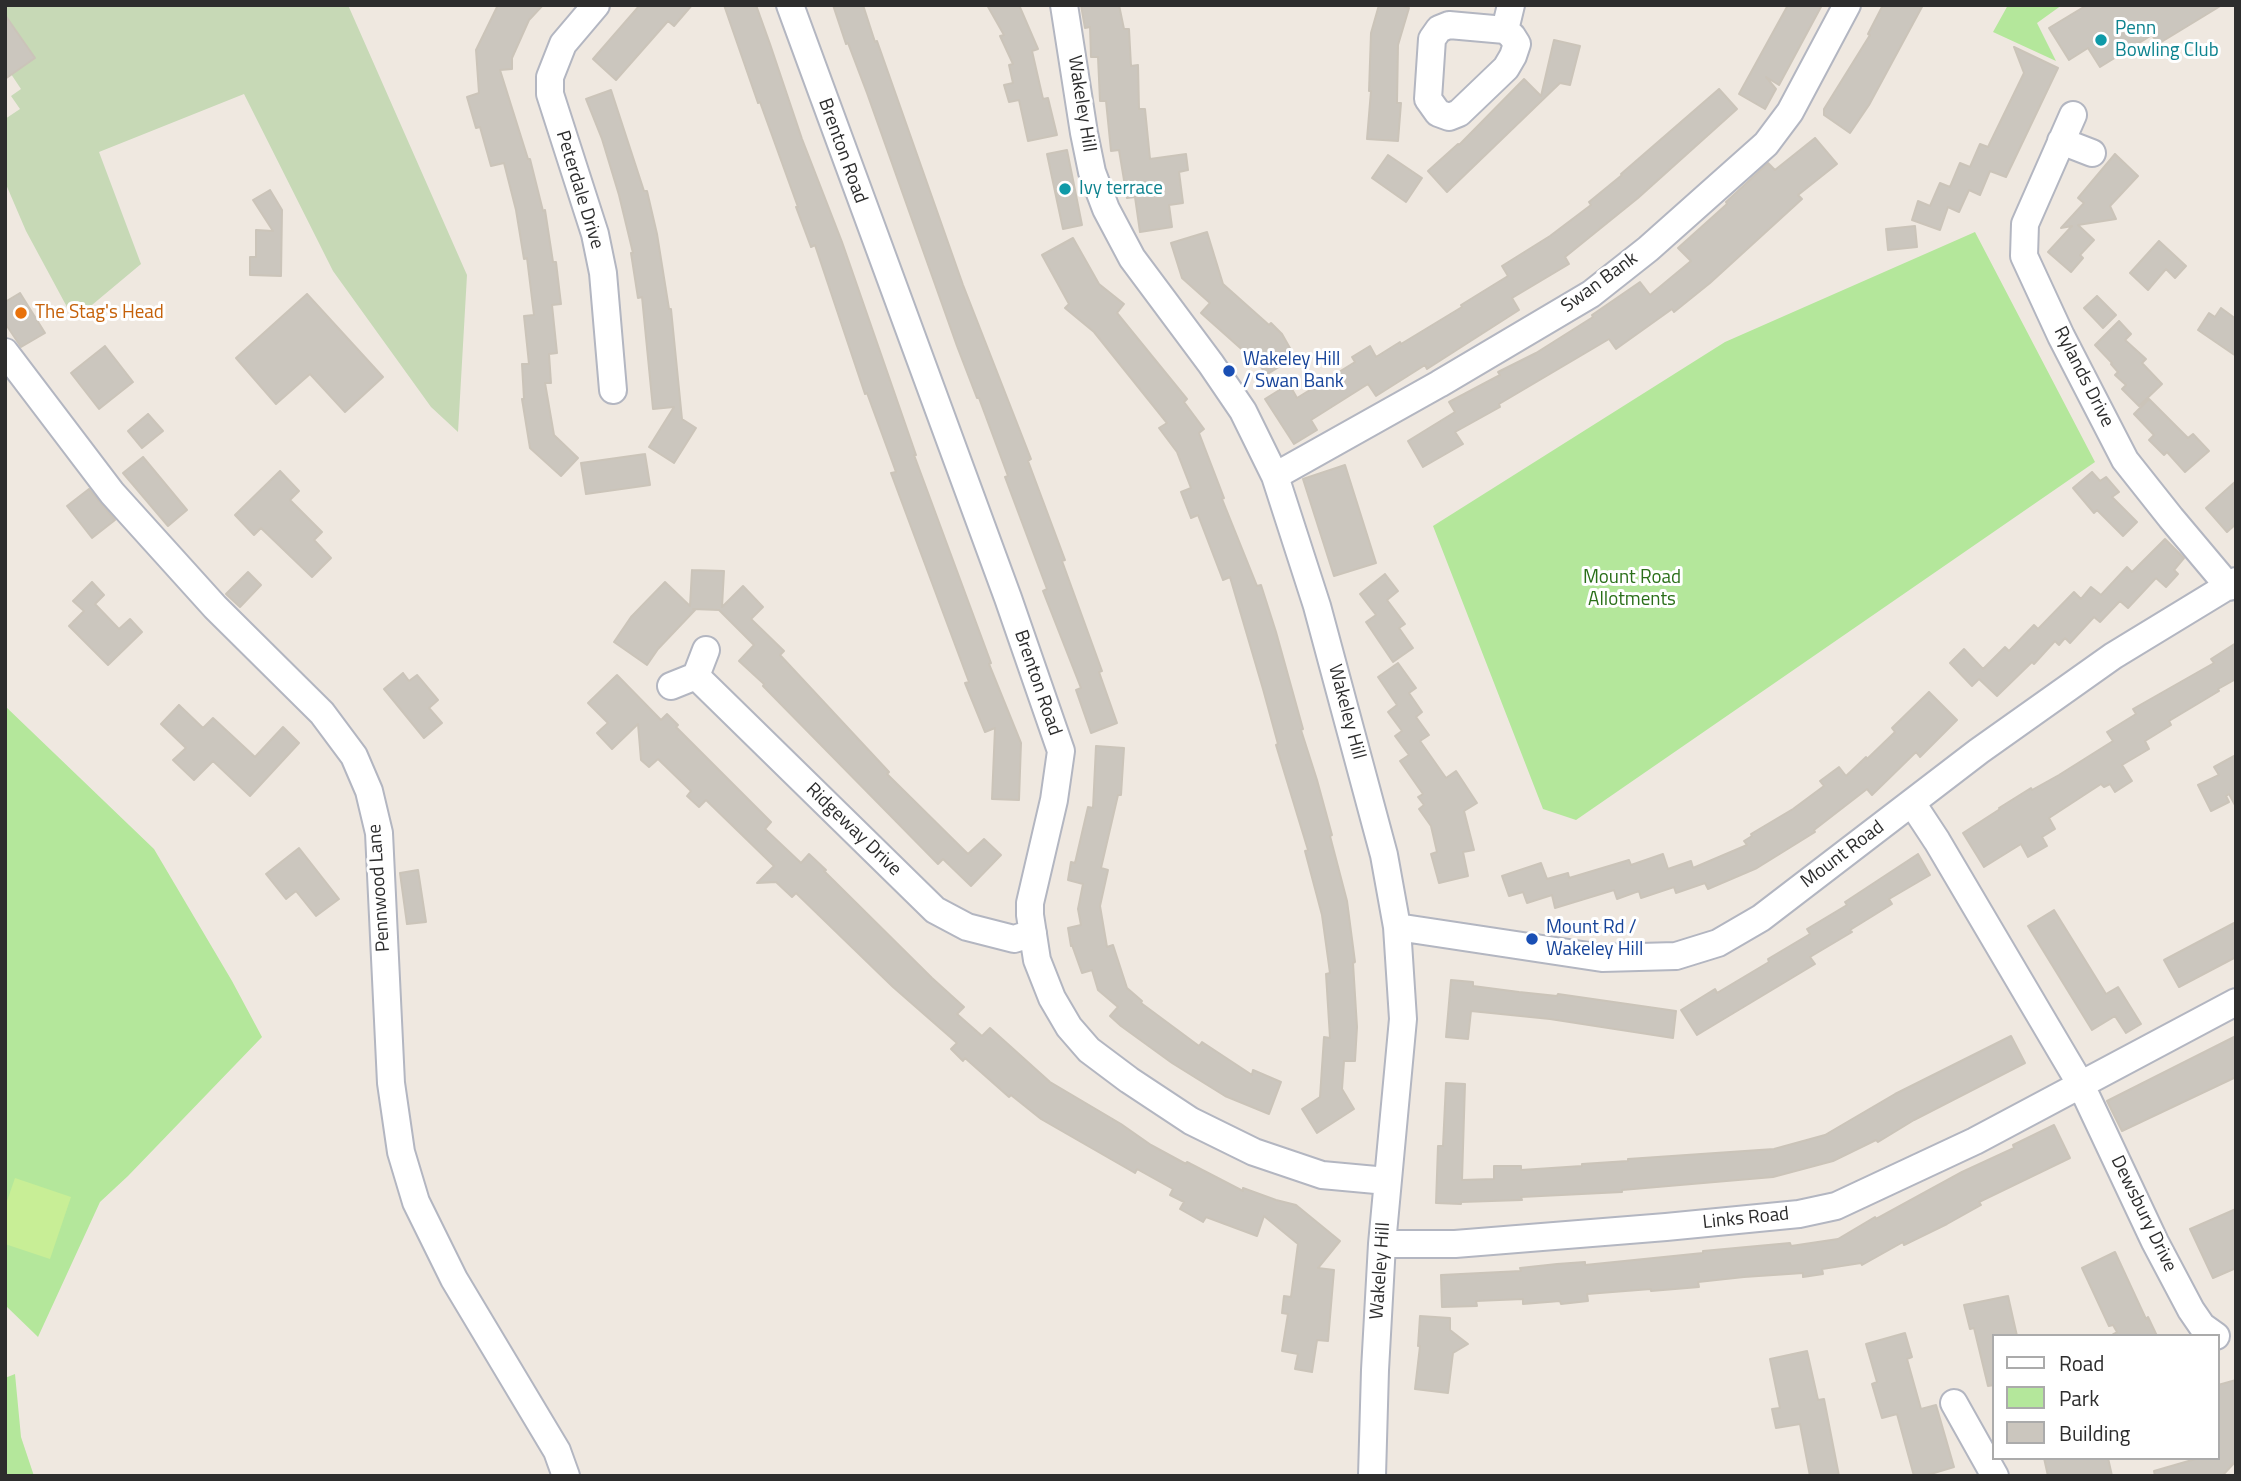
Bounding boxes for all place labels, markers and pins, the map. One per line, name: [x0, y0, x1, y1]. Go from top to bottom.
place label: Penn Bowling Club: [2115, 18, 2219, 62]
marker: Penn Bowling Club: [2093, 32, 2109, 48]
place label: Ivy terrace: [1079, 178, 1163, 200]
marker: Ivy terrace: [1057, 181, 1073, 197]
place label: The Stag's Head: [35, 302, 164, 324]
marker: The Stag's Head: [13, 305, 29, 321]
place label: Wakeley Hill / Swan Bank: [1243, 349, 1344, 393]
marker: Wakeley Hill / Swan Bank: [1221, 363, 1237, 379]
place label: Mount Rd / Wakeley Hill: [1546, 917, 1643, 961]
marker: Mount Rd / Wakeley Hill: [1524, 931, 1540, 947]

